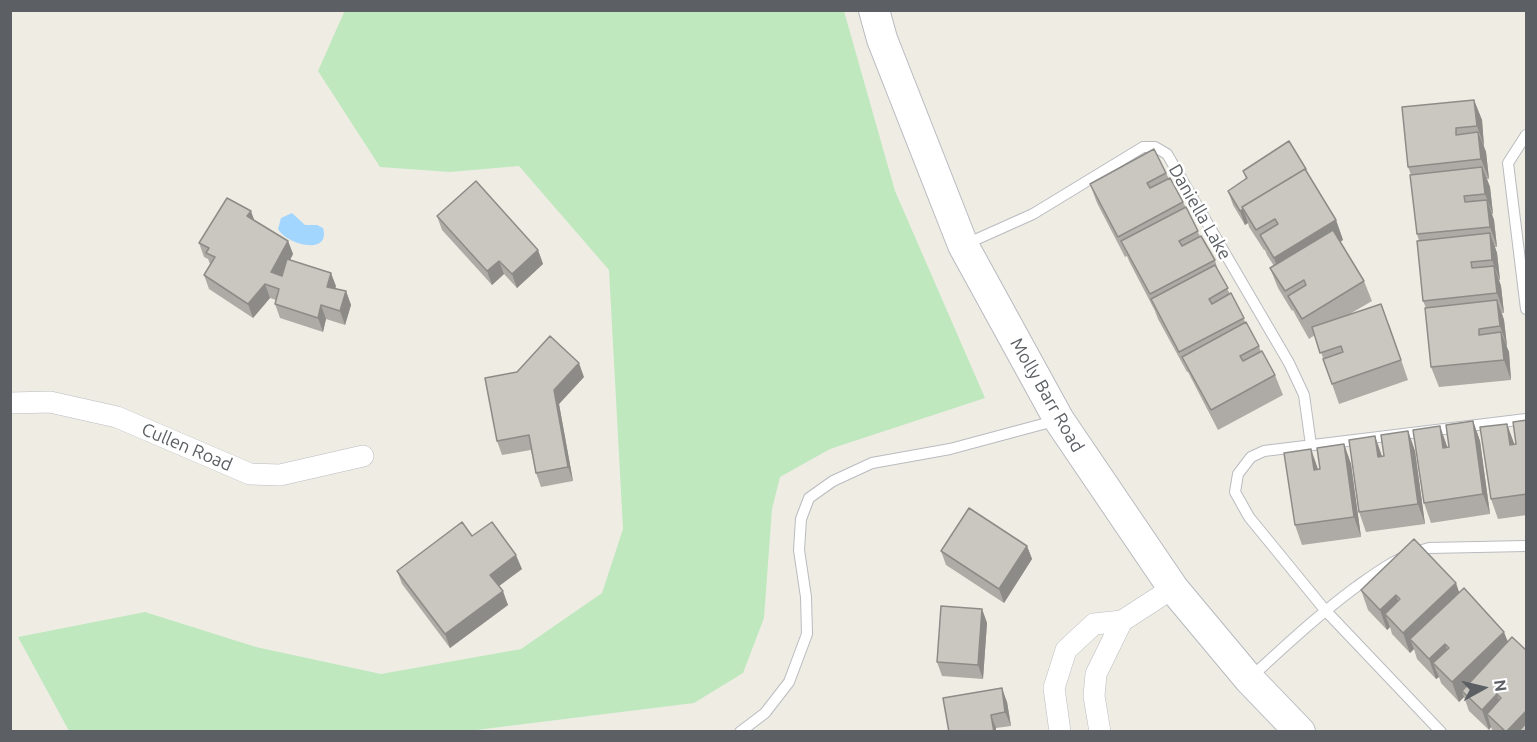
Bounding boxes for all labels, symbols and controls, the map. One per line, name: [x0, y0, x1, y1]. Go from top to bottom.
street label: Daniella Lake: [1164, 160, 1236, 264]
street label: Molly Barr Road: [1006, 334, 1088, 456]
street label: Cullen Road: [138, 418, 236, 476]
north arrow: [1453, 658, 1513, 718]
text: N: [1491, 678, 1511, 693]

